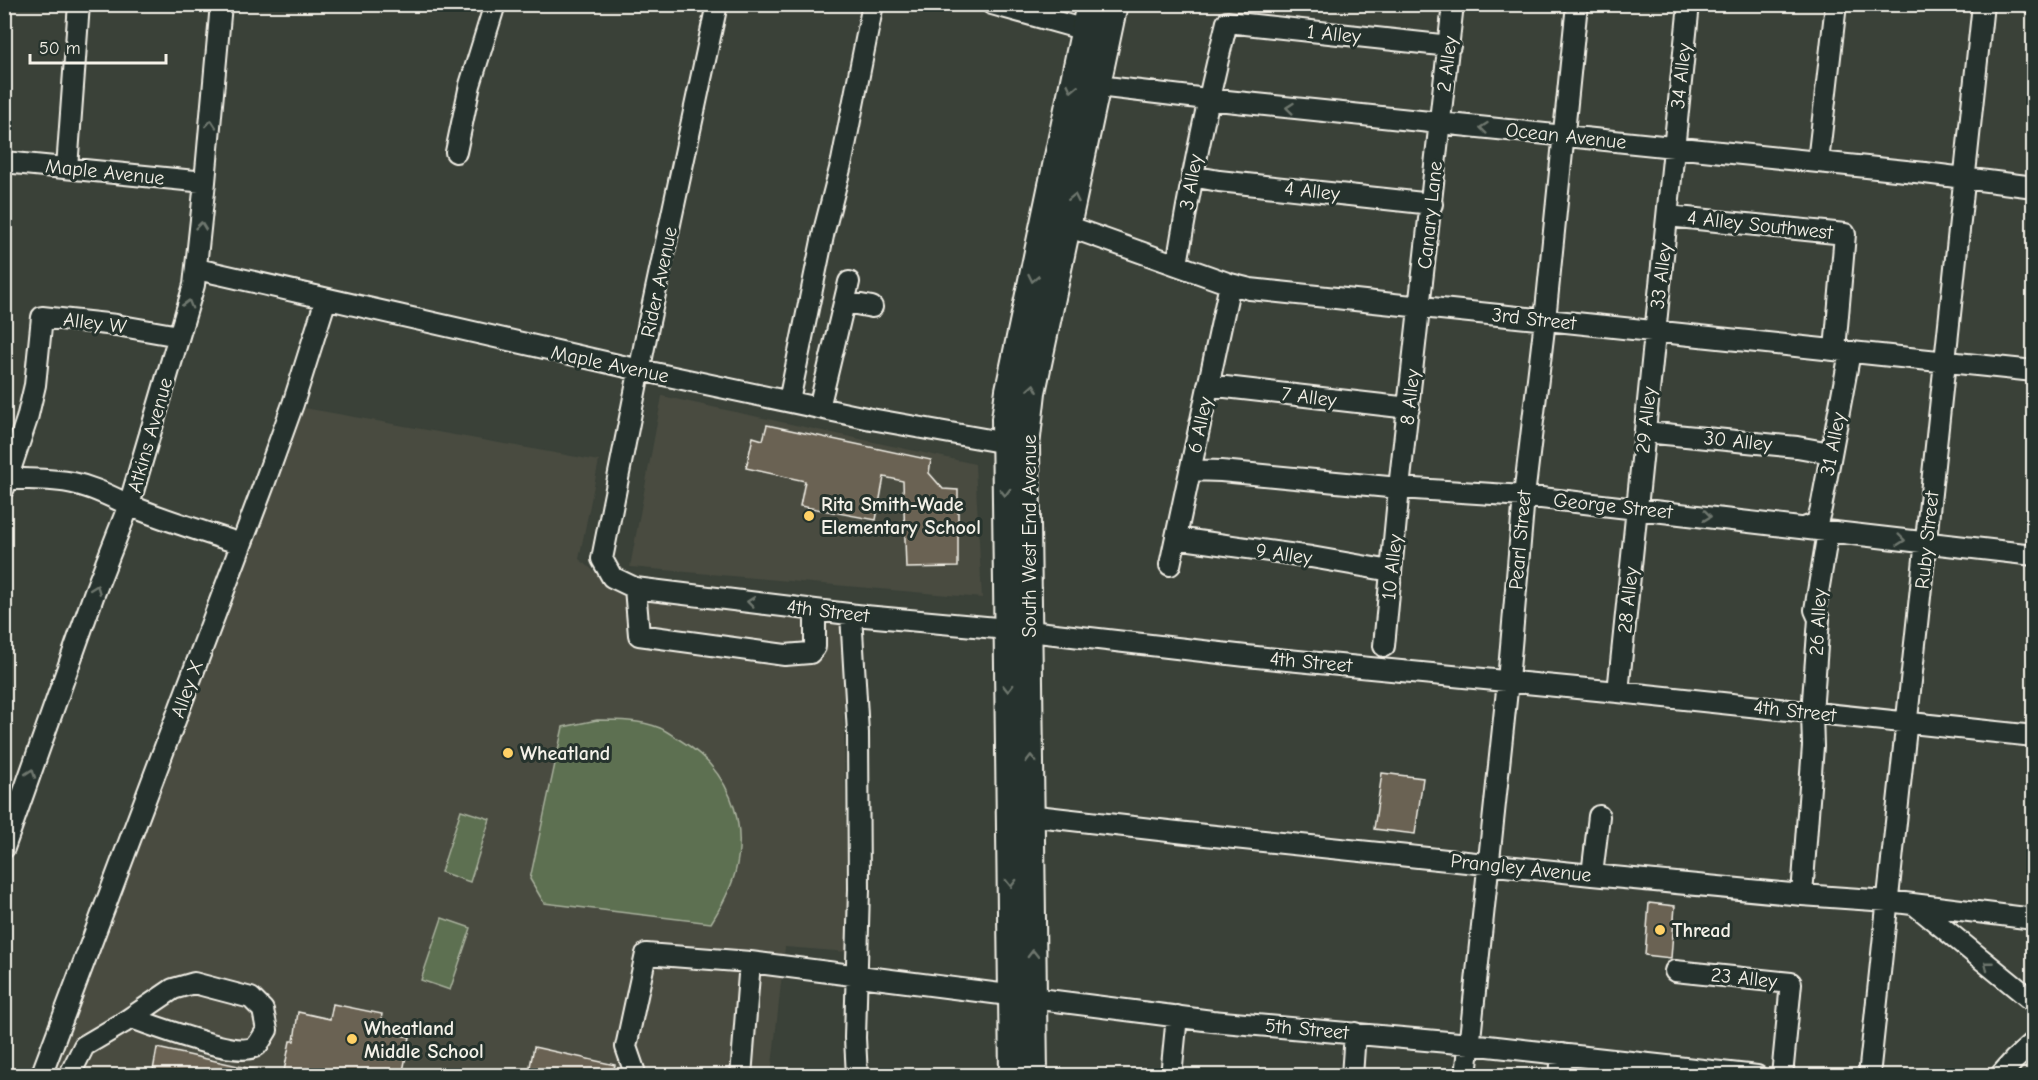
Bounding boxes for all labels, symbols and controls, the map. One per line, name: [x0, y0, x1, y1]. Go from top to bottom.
street label: 1 Alley: [1306, 20, 1362, 48]
scale bar: [30, 27, 166, 65]
street label: 2 Alley: [1432, 35, 1462, 93]
text: 50 m: [39, 38, 81, 59]
street label: 34 Alley: [1666, 42, 1696, 110]
one-way arrow: [1067, 82, 1080, 92]
one-way arrow: [1285, 102, 1294, 115]
street label: Ocean Avenue: [1504, 118, 1628, 154]
one-way arrow: [204, 119, 217, 128]
one-way arrow: [1479, 122, 1488, 135]
street label: 3 Alley: [1175, 152, 1207, 212]
street label: Maple Avenue: [44, 154, 166, 190]
street label: Canary Lane: [1413, 160, 1447, 270]
street label: 4 Alley: [1283, 177, 1341, 205]
one-way arrow: [1067, 193, 1080, 203]
street label: 4 Alley Southwest: [1686, 206, 1835, 244]
one-way arrow: [194, 221, 207, 230]
street label: Rider Avenue: [636, 225, 682, 339]
street label: 33 Alley: [1646, 242, 1676, 310]
one-way arrow: [1027, 273, 1040, 283]
one-way arrow: [181, 299, 194, 309]
street label: 3rd Street: [1491, 303, 1579, 335]
street label: Alley W: [62, 308, 128, 338]
street label: Maple Avenue: [549, 340, 671, 388]
street label: 8 Alley: [1396, 368, 1424, 426]
street label: Atkins Avenue: [123, 375, 177, 495]
street label: 7 Alley: [1280, 382, 1338, 412]
one-way arrow: [1026, 384, 1039, 394]
street label: 29 Alley: [1631, 385, 1661, 455]
street label: 6 Alley: [1183, 395, 1217, 455]
street label: 31 Alley: [1816, 410, 1850, 478]
street label: 30 Alley: [1703, 426, 1773, 456]
street label: South West End Avenue: [1018, 435, 1041, 637]
one-way arrow: [999, 487, 1011, 496]
street label: Pearl Street: [1504, 488, 1536, 591]
street label: George Street: [1552, 488, 1675, 524]
street label: Ruby Street: [1910, 489, 1944, 590]
place label: Rita Smith-Wade Elementary School: [821, 493, 981, 539]
marker: Rita Smith-Wade Elementary School: [802, 509, 816, 523]
one-way arrow: [1703, 510, 1712, 522]
street label: 10 Alley: [1377, 533, 1407, 601]
one-way arrow: [1896, 533, 1905, 546]
street label: 9 Alley: [1254, 539, 1314, 569]
street label: 28 Alley: [1613, 566, 1643, 634]
one-way arrow: [89, 584, 102, 595]
street label: 26 Alley: [1805, 588, 1831, 656]
street label: 4th Street: [785, 595, 872, 628]
one-way arrow: [747, 596, 756, 609]
street label: 4th Street: [1269, 647, 1355, 677]
street label: Alley X: [166, 657, 208, 721]
one-way arrow: [1002, 684, 1014, 693]
street label: 4th Street: [1753, 695, 1839, 727]
place label: Wheatland: [520, 742, 610, 765]
marker: Wheatland: [501, 746, 515, 760]
one-way arrow: [1025, 755, 1037, 764]
one-way arrow: [24, 768, 37, 778]
street label: Prangley Avenue: [1449, 849, 1593, 887]
one-way arrow: [1005, 879, 1017, 888]
place label: Thread: [1672, 919, 1731, 942]
marker: Thread: [1653, 923, 1667, 937]
one-way arrow: [1027, 950, 1039, 959]
one-way arrow: [1984, 962, 1995, 973]
street label: 23 Alley: [1710, 963, 1778, 993]
street label: 5th Street: [1264, 1014, 1351, 1044]
place label: Wheatland Middle School: [364, 1017, 484, 1063]
marker: Wheatland Middle School: [345, 1032, 359, 1046]

